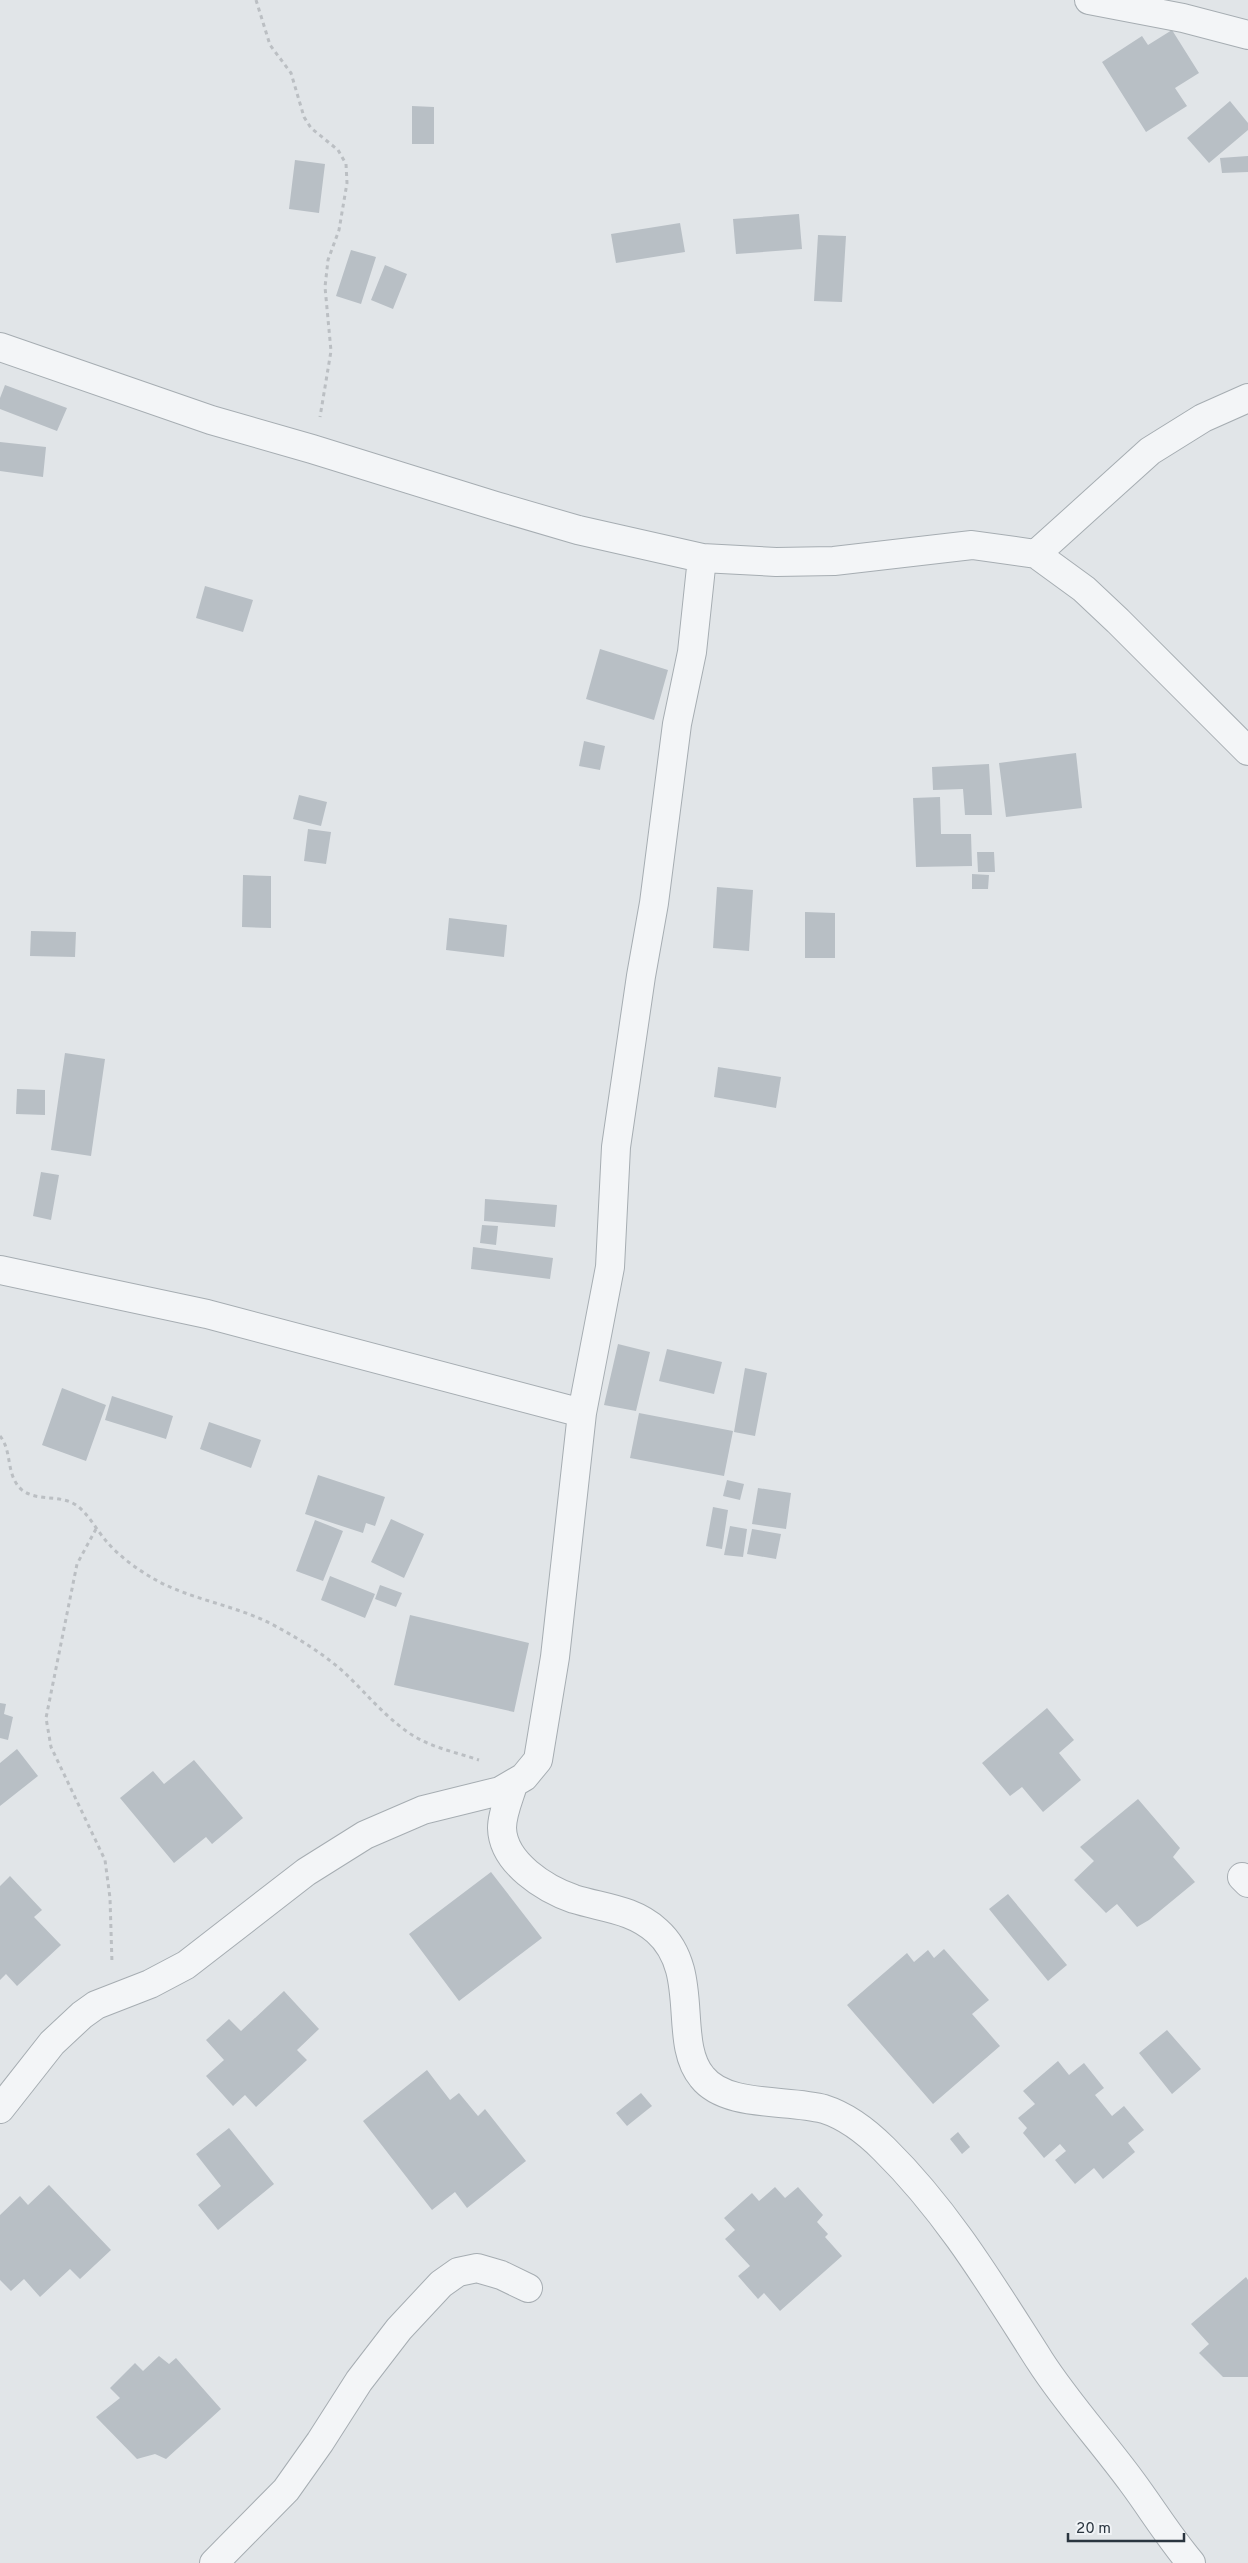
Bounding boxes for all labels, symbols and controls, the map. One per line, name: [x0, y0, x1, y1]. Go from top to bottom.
scale bar: [1068, 2510, 1184, 2542]
text: 20 m: [1076, 2520, 1111, 2539]

